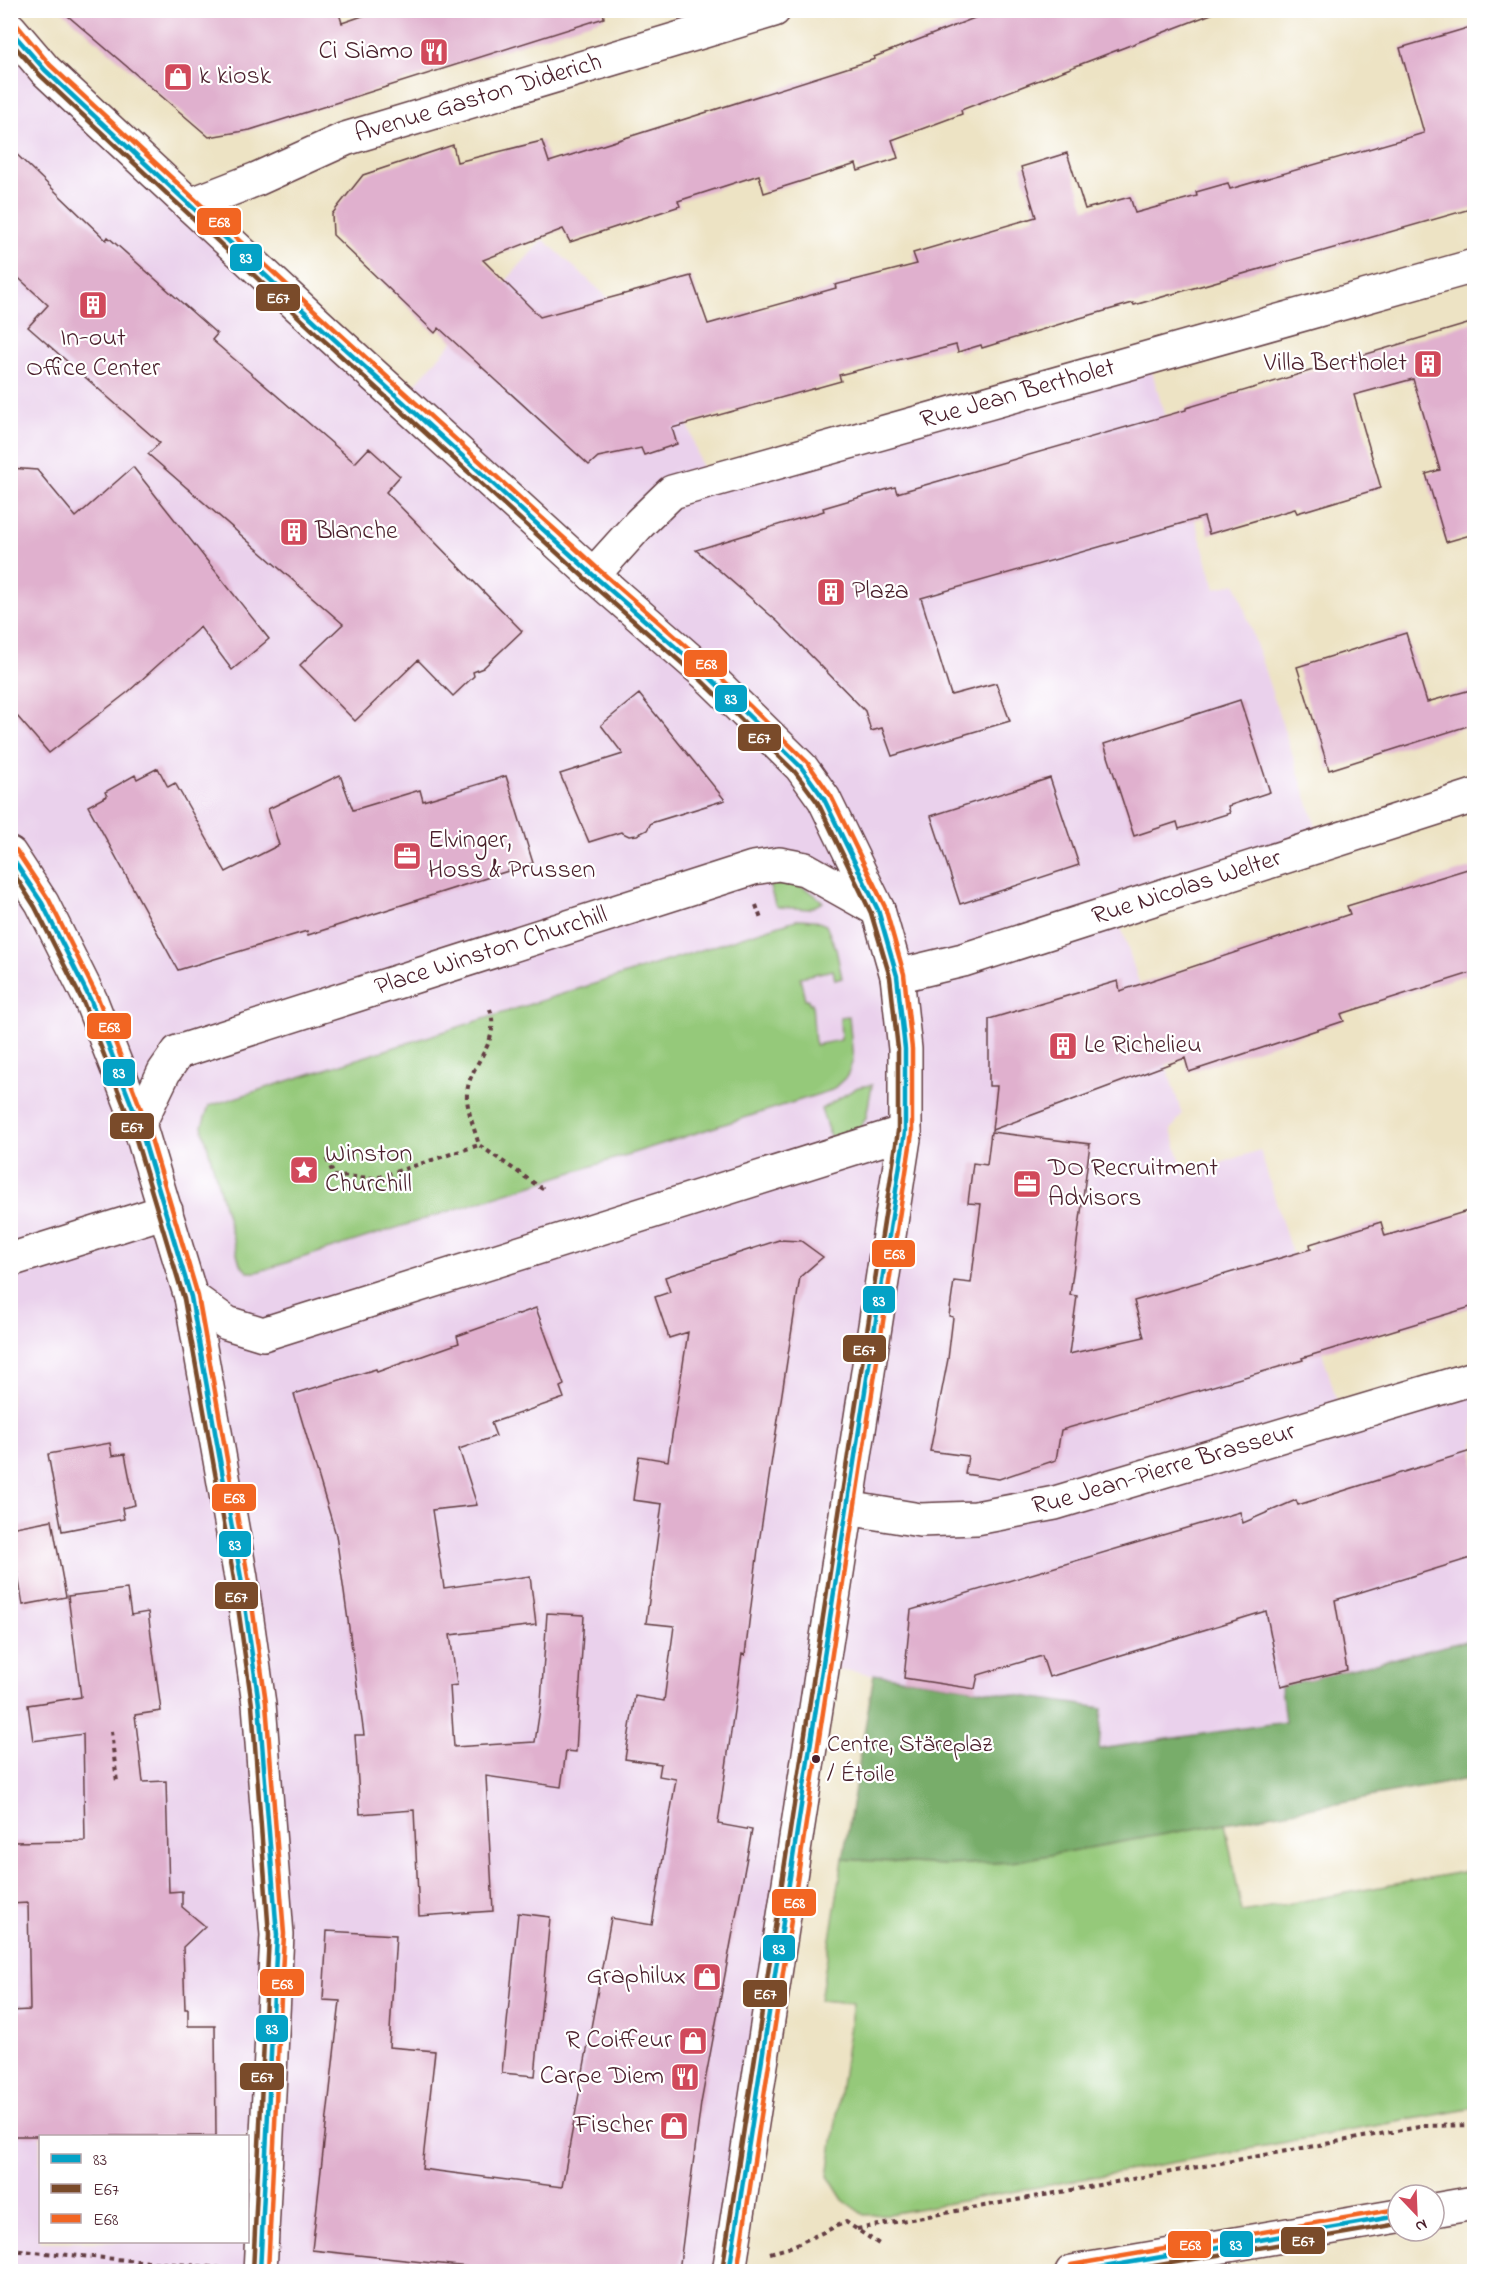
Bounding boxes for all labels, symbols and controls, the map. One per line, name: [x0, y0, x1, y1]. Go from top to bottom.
place label: Ci Siamo: [318, 33, 413, 71]
restaurant icon: Ci Siamo: [418, 36, 450, 68]
street label: Avenue Gaston Diderich: [350, 44, 607, 154]
place label: k kiosk: [199, 58, 272, 96]
shop icon: k kiosk: [162, 61, 194, 93]
line badge: E68: [196, 207, 242, 236]
text: E68: [208, 211, 230, 235]
line badge: 83: [229, 243, 263, 272]
text: 83: [239, 247, 253, 271]
line badge: E67: [255, 283, 301, 312]
text: E67: [266, 287, 290, 311]
building icon: In-out Office Center: [77, 289, 109, 321]
place label: In-out Office Center: [26, 320, 161, 388]
place label: Villa Bertholet: [1263, 345, 1407, 383]
building icon: Villa Bertholet: [1412, 348, 1444, 380]
street label: Rue Jean Bertholet: [916, 349, 1120, 440]
place label: Blanche: [314, 513, 398, 551]
building icon: Blanche: [278, 516, 310, 548]
place label: Plaza: [852, 573, 909, 611]
building icon: Plaza: [815, 576, 847, 608]
line badge: E68: [683, 649, 728, 678]
text: E68: [695, 653, 717, 677]
line badge: 83: [714, 684, 748, 713]
text: 83: [724, 688, 738, 712]
line badge: E67: [737, 723, 782, 752]
text: E67: [747, 727, 771, 751]
place label: Elvinger, Hoss & Prussen: [428, 822, 595, 890]
office icon: Elvinger, Hoss & Prussen: [391, 840, 423, 872]
street label: Rue Nicolas Welter: [1087, 840, 1287, 936]
street label: Place Winston Churchill: [370, 897, 612, 1007]
line badge: E68: [86, 1012, 132, 1040]
text: E68: [98, 1016, 120, 1040]
place label: Le Richelieu: [1084, 1027, 1202, 1065]
building icon: Le Richelieu: [1047, 1030, 1079, 1062]
line badge: 83: [102, 1058, 136, 1087]
text: 83: [112, 1062, 126, 1086]
line badge: E67: [109, 1112, 155, 1140]
text: E67: [120, 1116, 144, 1140]
place label: Winston Churchill: [325, 1136, 412, 1204]
place label: DO Recruitment Advisors: [1047, 1150, 1218, 1218]
place icon: Winston Churchill: [288, 1154, 320, 1186]
office icon: DO Recruitment Advisors: [1011, 1168, 1043, 1200]
line badge: E68: [871, 1239, 916, 1268]
text: E68: [883, 1243, 905, 1267]
line badge: 83: [862, 1285, 896, 1314]
text: 83: [872, 1290, 886, 1314]
line badge: E67: [842, 1334, 887, 1363]
text: E67: [852, 1339, 876, 1363]
street label: Rue Jean-Pierre Brasseur: [1029, 1413, 1301, 1526]
line badge: E68: [211, 1483, 257, 1512]
text: E68: [223, 1487, 245, 1511]
line badge: 83: [218, 1530, 252, 1558]
text: 83: [228, 1534, 242, 1558]
line badge: E67: [214, 1581, 259, 1610]
text: E67: [224, 1586, 248, 1610]
place label: Centre, Stäreplaz / Étoile: [827, 1728, 993, 1793]
marker: Centre, Stäreplaz / Étoile: [810, 1753, 822, 1765]
line badge: E68: [771, 1888, 817, 1917]
text: E68: [783, 1892, 805, 1916]
line badge: 83: [762, 1934, 796, 1962]
text: 83: [772, 1938, 786, 1962]
place label: Graphilux: [586, 1958, 686, 1996]
shop icon: Graphilux: [691, 1961, 723, 1993]
line badge: E68: [259, 1968, 305, 1997]
text: E68: [271, 1973, 293, 1997]
line badge: E67: [742, 1979, 788, 2008]
text: E67: [753, 1983, 777, 2007]
line badge: 83: [255, 2014, 289, 2043]
text: 83: [265, 2018, 279, 2042]
place label: R Coiffeur: [565, 2022, 673, 2060]
shop icon: R Coiffeur: [677, 2025, 709, 2057]
place label: Carpe Diem: [540, 2058, 664, 2096]
restaurant icon: Carpe Diem: [669, 2061, 701, 2093]
line badge: E67: [239, 2062, 285, 2091]
text: E67: [250, 2066, 274, 2090]
place label: Fischer: [574, 2107, 654, 2145]
shop icon: Fischer: [658, 2110, 690, 2142]
legend: [39, 2135, 249, 2243]
text: 83: [93, 2148, 107, 2174]
text: E67: [93, 2178, 120, 2204]
north arrow: [1386, 2183, 1446, 2243]
text: E68: [93, 2208, 119, 2234]
text: N: [1411, 2212, 1431, 2238]
line badge: E67: [1280, 2226, 1326, 2255]
line badge: E68: [1167, 2230, 1212, 2259]
line badge: 83: [1219, 2230, 1254, 2258]
text: E67: [1291, 2230, 1315, 2254]
text: E68: [1179, 2234, 1201, 2258]
text: 83: [1229, 2234, 1243, 2258]

